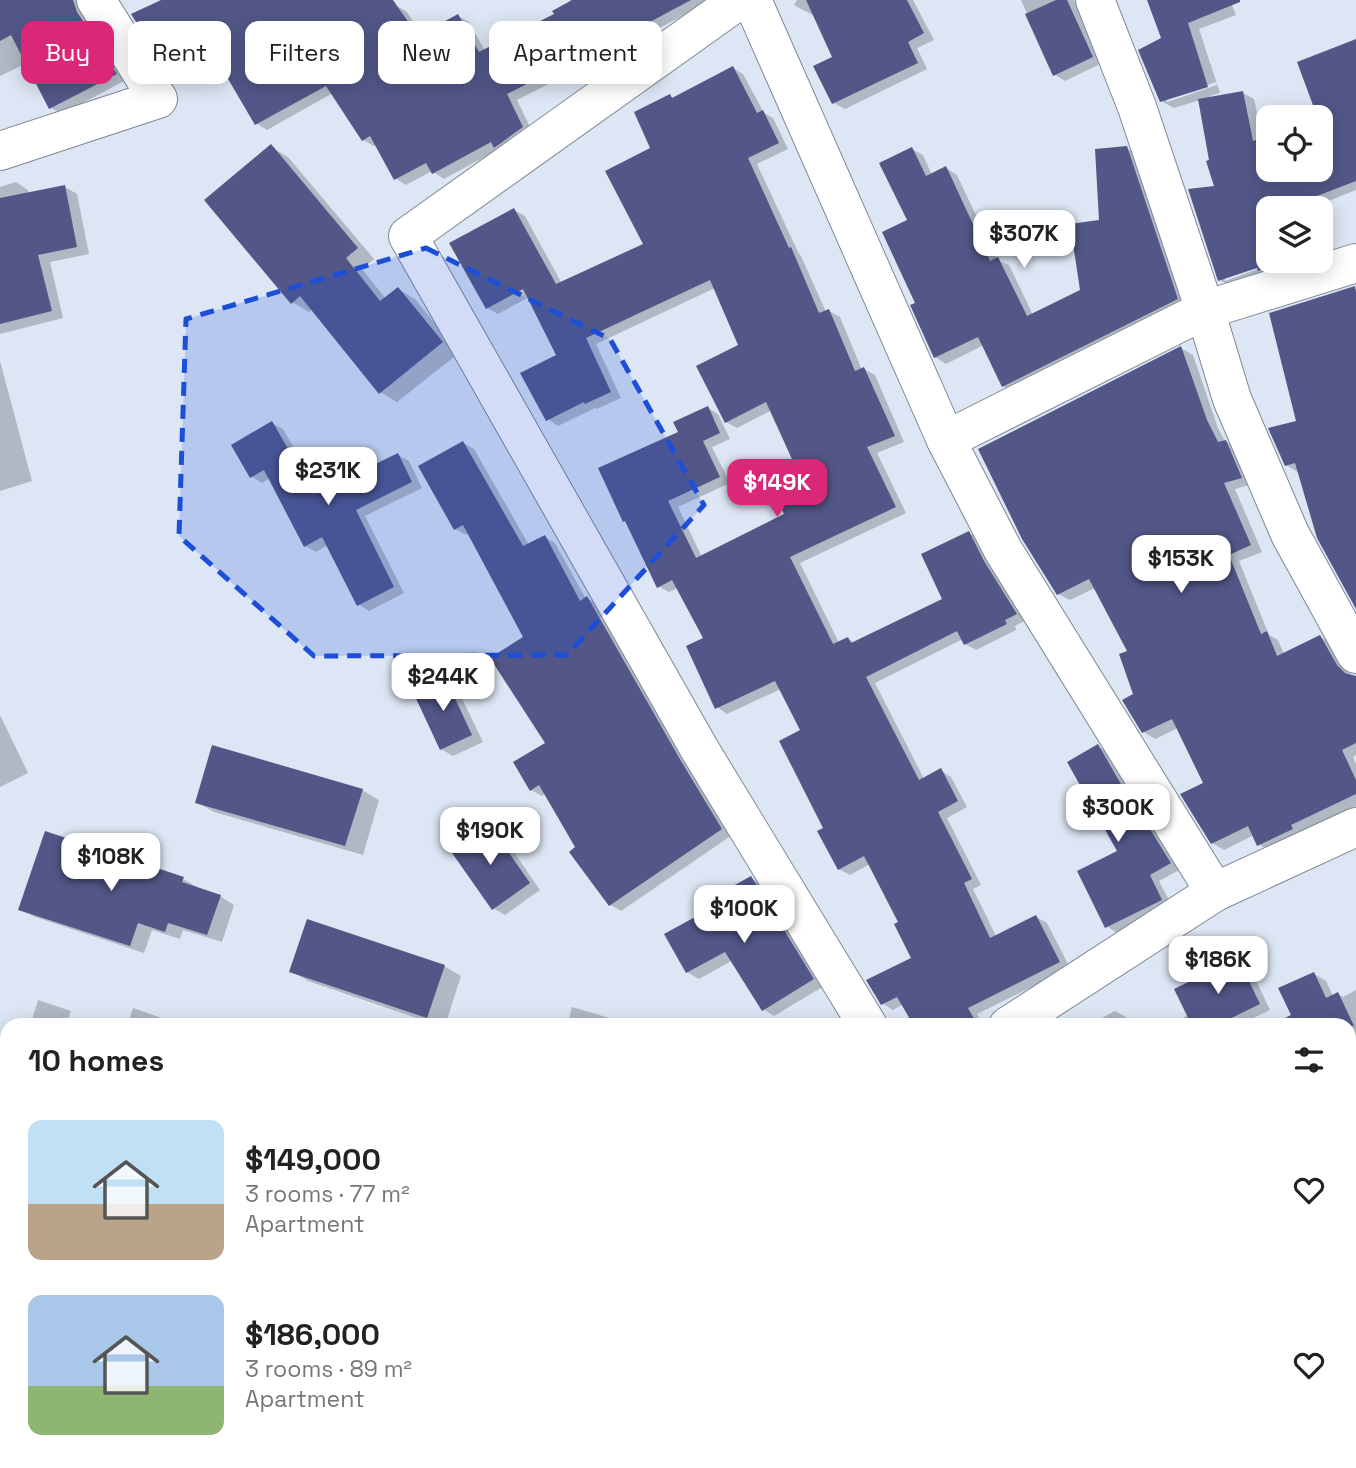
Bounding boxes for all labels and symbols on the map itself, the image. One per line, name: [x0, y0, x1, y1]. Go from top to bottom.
pin: $307K: [975, 210, 1073, 270]
pin: $231K: [279, 448, 377, 507]
pin: $149K: [728, 460, 826, 519]
pin: $153K: [1132, 536, 1230, 595]
pin: $244K: [394, 654, 492, 713]
pin: $300K: [1069, 784, 1167, 844]
pin: $190K: [441, 808, 539, 867]
pin: $108K: [62, 834, 160, 893]
pin: $100K: [695, 886, 793, 945]
pin: $186K: [1169, 936, 1267, 996]

